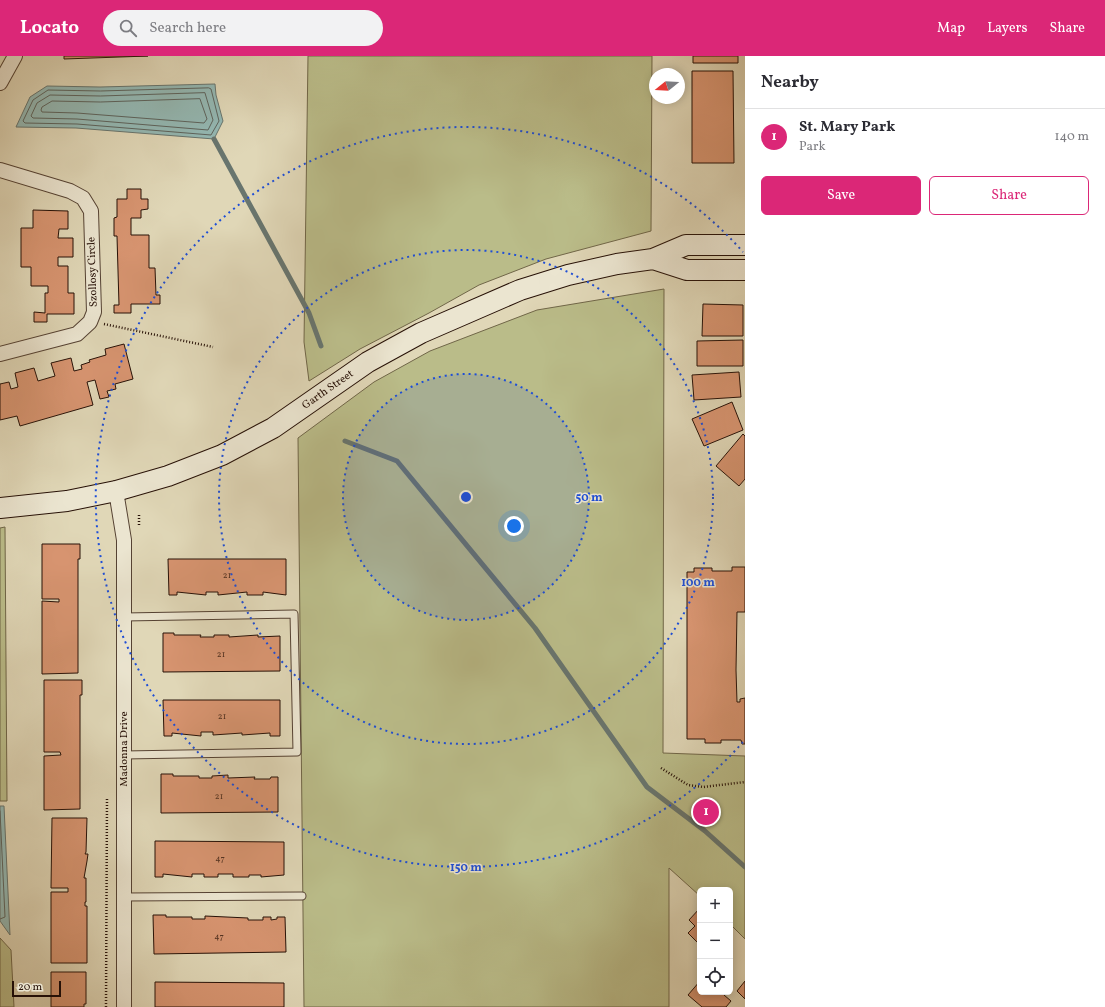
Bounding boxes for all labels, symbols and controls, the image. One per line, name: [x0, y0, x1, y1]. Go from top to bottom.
search box: [103, 10, 383, 46]
text: Locato: [20, 15, 79, 41]
icon: search: [117, 17, 139, 39]
text: Search here: [149, 18, 226, 39]
text: Map: [937, 19, 965, 38]
text: Layers: [987, 19, 1027, 38]
text: Share: [1049, 19, 1085, 38]
north arrow: [649, 68, 685, 104]
text: Nearby: [761, 71, 819, 94]
text: St. Mary Park: [799, 117, 895, 138]
text: 1: [771, 128, 777, 146]
text: 140 m: [1055, 128, 1089, 146]
text: Park: [799, 138, 826, 156]
button: Save: [761, 176, 921, 215]
button: Share: [929, 176, 1089, 215]
street label: Szollosy Circle: [84, 237, 102, 307]
street label: Garth Street: [299, 367, 357, 413]
centre of rings: [459, 490, 473, 504]
text: 50 m: [575, 490, 603, 506]
your location: [504, 516, 524, 536]
house number: 21: [223, 569, 231, 582]
text: 100 m: [681, 575, 715, 591]
house number: 21: [217, 648, 225, 661]
house number: 21: [218, 710, 226, 723]
street label: Madonna Drive: [117, 711, 132, 787]
house number: 21: [215, 790, 223, 803]
pin: 1: [693, 797, 719, 827]
house number: 47: [215, 852, 225, 865]
text: 150 m: [450, 860, 482, 876]
map controls: [697, 887, 733, 995]
button: +: [697, 887, 733, 923]
button: −: [697, 923, 733, 959]
house number: 47: [214, 930, 224, 943]
button: locate: [697, 959, 733, 995]
scale bar: [12, 979, 61, 998]
text: 20 m: [18, 980, 42, 995]

